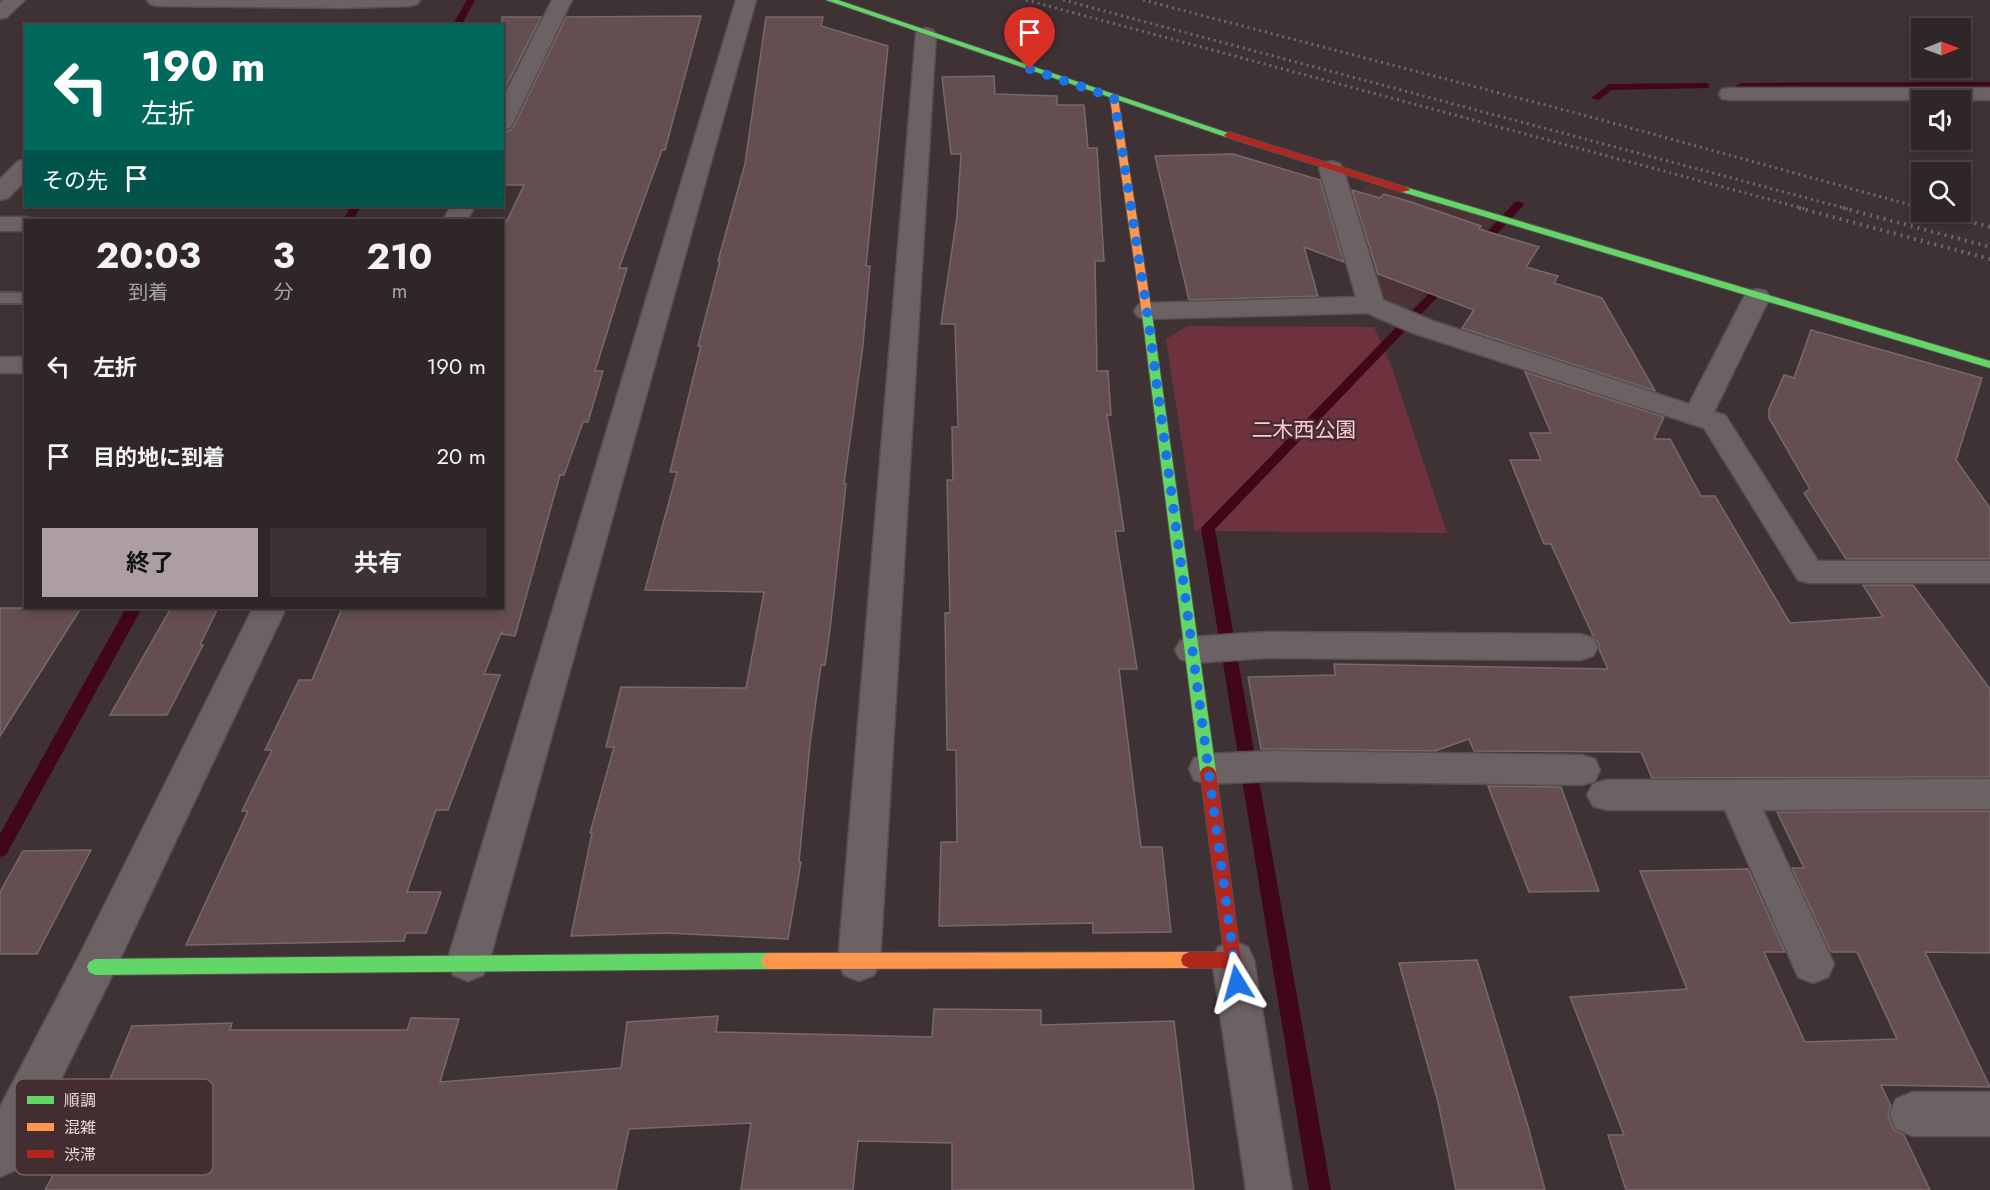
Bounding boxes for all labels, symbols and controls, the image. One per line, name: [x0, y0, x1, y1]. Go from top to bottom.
pin: [1004, 7, 1055, 69]
icon: arrive: [1013, 16, 1046, 49]
north arrow: [1911, 18, 1971, 78]
map controls: [1911, 18, 1971, 222]
text: 190 m: [141, 36, 265, 97]
icon: left: [42, 48, 120, 126]
button: sound: [1911, 90, 1971, 150]
text: 左折: [141, 94, 195, 133]
icon: arrive: [120, 162, 153, 195]
button: search: [1911, 162, 1971, 222]
text: その先: [42, 164, 108, 196]
text: 20:03: [96, 229, 201, 281]
text: 3: [273, 229, 295, 281]
text: 210: [367, 230, 432, 282]
text: m: [392, 277, 407, 306]
text: 到着: [128, 278, 168, 307]
text: 分: [274, 278, 294, 307]
icon: left: [42, 350, 75, 383]
text: 190 m: [426, 350, 486, 382]
text: 左折: [93, 351, 137, 383]
park label: 二木西公園: [1252, 415, 1357, 445]
icon: arrive: [42, 440, 75, 473]
text: 20 m: [437, 440, 486, 472]
text: 目的地に到着: [93, 441, 225, 473]
button: 終了: [42, 528, 258, 597]
button: 共有: [270, 528, 486, 597]
position arrow: [1205, 951, 1269, 1015]
legend: [15, 1079, 213, 1175]
text: 順調: [64, 1089, 96, 1112]
text: 混雑: [64, 1116, 96, 1139]
text: 渋滞: [64, 1143, 96, 1166]

